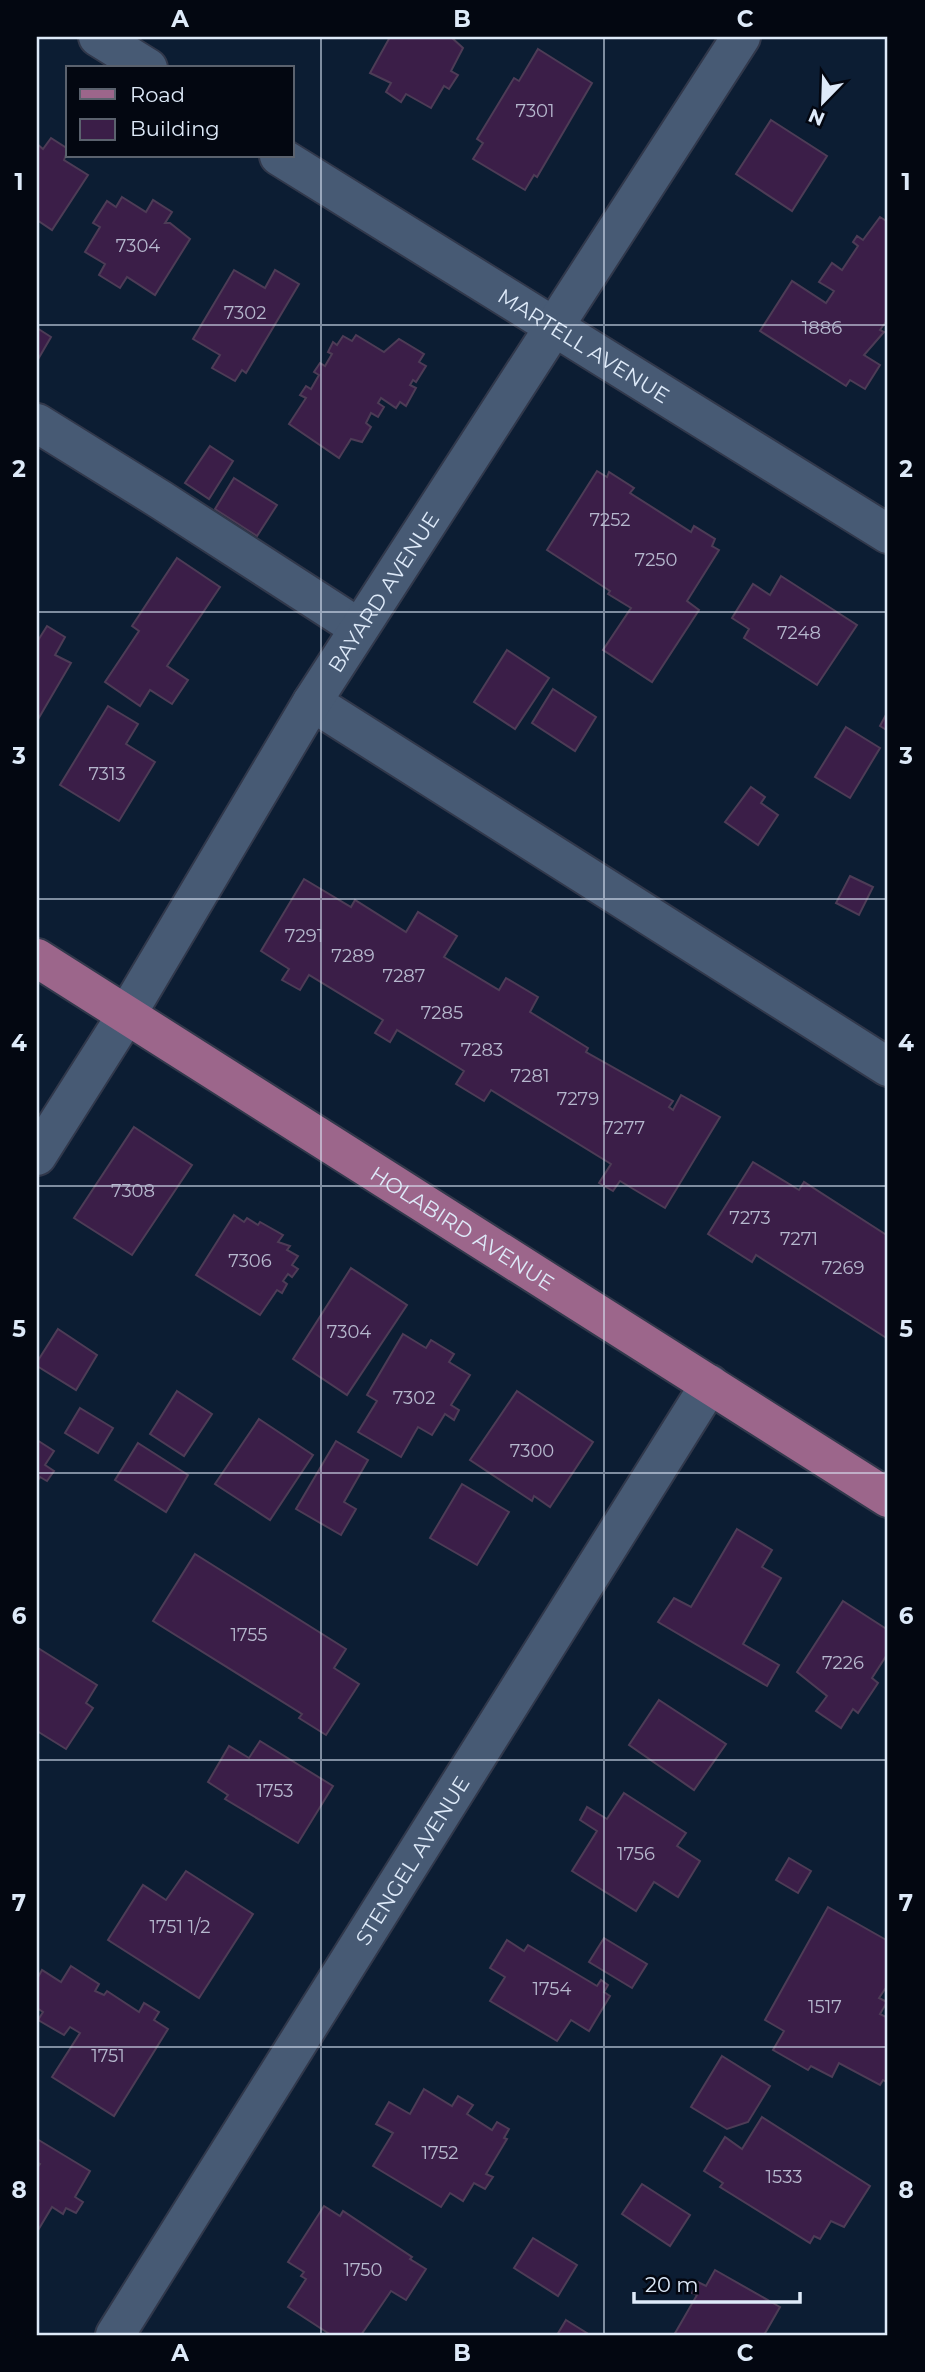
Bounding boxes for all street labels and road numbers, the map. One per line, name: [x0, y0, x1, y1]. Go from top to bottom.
street label: MARTELL AVENUE: [494, 283, 674, 408]
street label: BAYARD AVENUE: [322, 507, 444, 677]
street label: HOLABIRD AVENUE: [366, 1160, 559, 1296]
street label: STENGEL AVENUE: [350, 1771, 474, 1949]

